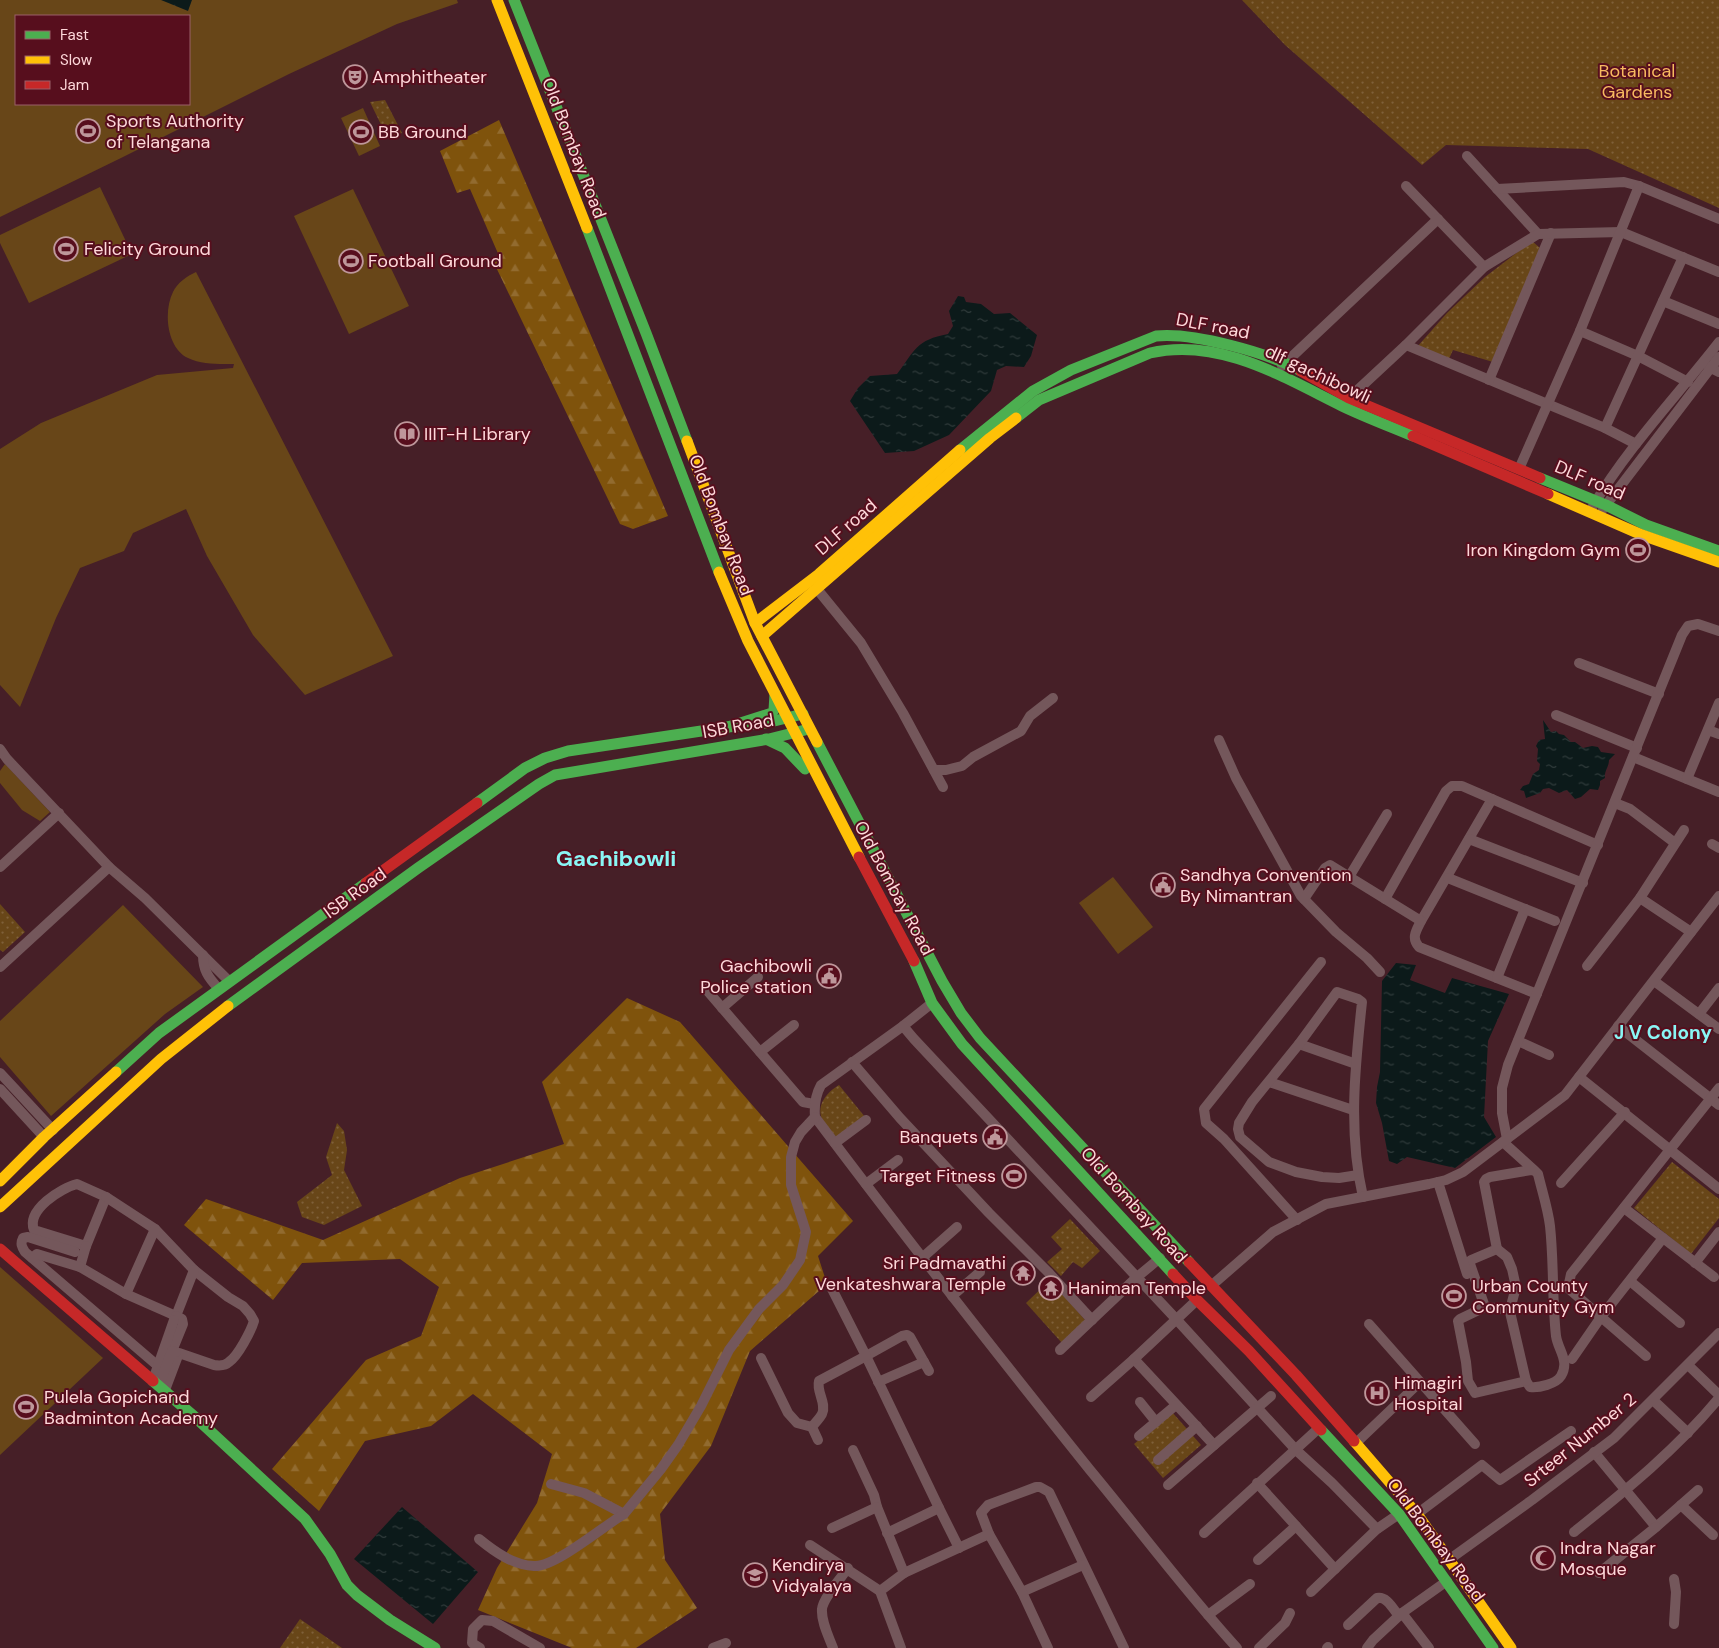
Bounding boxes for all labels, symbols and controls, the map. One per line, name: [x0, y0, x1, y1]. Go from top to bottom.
legend: [15, 15, 190, 105]
text: Fast: [60, 25, 89, 45]
text: Slow: [60, 50, 93, 70]
park label: Botanical Gardens: [1599, 59, 1675, 104]
theatre icon: Amphitheater: [342, 64, 368, 90]
place label: Amphitheater: [372, 65, 487, 89]
street label: Old Bombay Road: [536, 74, 612, 222]
text: Jam: [60, 75, 89, 95]
place label: Sports Authority of Telangana: [106, 109, 244, 154]
sports icon: Sports Authority of Telangana: [75, 118, 101, 144]
sports icon: BB Ground: [348, 119, 374, 145]
place label: BB Ground: [378, 120, 467, 144]
sports icon: Felicity Ground: [53, 236, 79, 262]
place label: Felicity Ground: [84, 237, 211, 261]
sports icon: Football Ground: [338, 248, 364, 274]
place label: Football Ground: [368, 249, 502, 273]
street label: DLF road: [1174, 307, 1252, 345]
street label: dlf gachibowli: [1261, 339, 1375, 409]
library icon: IIIT-H Library: [394, 421, 420, 447]
place label: IIIT-H Library: [424, 422, 531, 446]
street label: Old Bombay Road: [683, 451, 759, 599]
street label: DLF road: [1551, 454, 1629, 506]
street label: DLF road: [810, 494, 882, 560]
sports icon: Iron Kingdom Gym: [1625, 537, 1651, 563]
place label: Iron Kingdom Gym: [1466, 538, 1620, 562]
street label: ISB Road: [700, 708, 776, 744]
street label: Old Bombay Road: [848, 817, 940, 959]
district label: Gachibowli: [556, 844, 676, 873]
street label: ISB Road: [319, 862, 391, 924]
place label: Sandhya Convention By Nimantran: [1180, 863, 1352, 908]
public building icon: Sandhya Convention By Nimantran: [1150, 872, 1176, 898]
place label: Gachibowli Police station: [700, 954, 812, 999]
public building icon: Gachibowli Police station: [816, 963, 842, 989]
district label: J V Colony: [1614, 1020, 1712, 1045]
public building icon: Banquets: [982, 1124, 1008, 1150]
place label: Banquets: [899, 1125, 978, 1149]
street label: Old Bombay Road: [1075, 1142, 1193, 1268]
sports icon: Target Fitness: [1001, 1163, 1027, 1189]
place label: Target Fitness: [880, 1164, 996, 1188]
place label: Sri Padmavathi Venkateshwara Temple: [815, 1251, 1006, 1296]
temple icon: Sri Padmavathi Venkateshwara Temple: [1010, 1260, 1036, 1286]
place label: Urban County Community Gym: [1472, 1274, 1614, 1319]
temple icon: Haniman Temple: [1038, 1275, 1064, 1301]
place label: Haniman Temple: [1068, 1276, 1206, 1300]
sports icon: Urban County Community Gym: [1441, 1283, 1467, 1309]
place label: Himagiri Hospital: [1394, 1371, 1462, 1416]
hospital icon: Himagiri Hospital: [1364, 1380, 1390, 1406]
place label: Pulela Gopichand Badminton Academy: [44, 1385, 218, 1430]
street label: Srteer Number 2: [1519, 1387, 1641, 1493]
sports icon: Pulela Gopichand Badminton Academy: [13, 1394, 39, 1420]
street label: Old Bombay Road: [1382, 1473, 1490, 1607]
place label: Indra Nagar Mosque: [1560, 1536, 1656, 1581]
mosque icon: Indra Nagar Mosque: [1530, 1545, 1556, 1571]
place label: Kendirya Vidyalaya: [772, 1553, 852, 1598]
school or university icon: Kendirya Vidyalaya: [742, 1562, 768, 1588]

